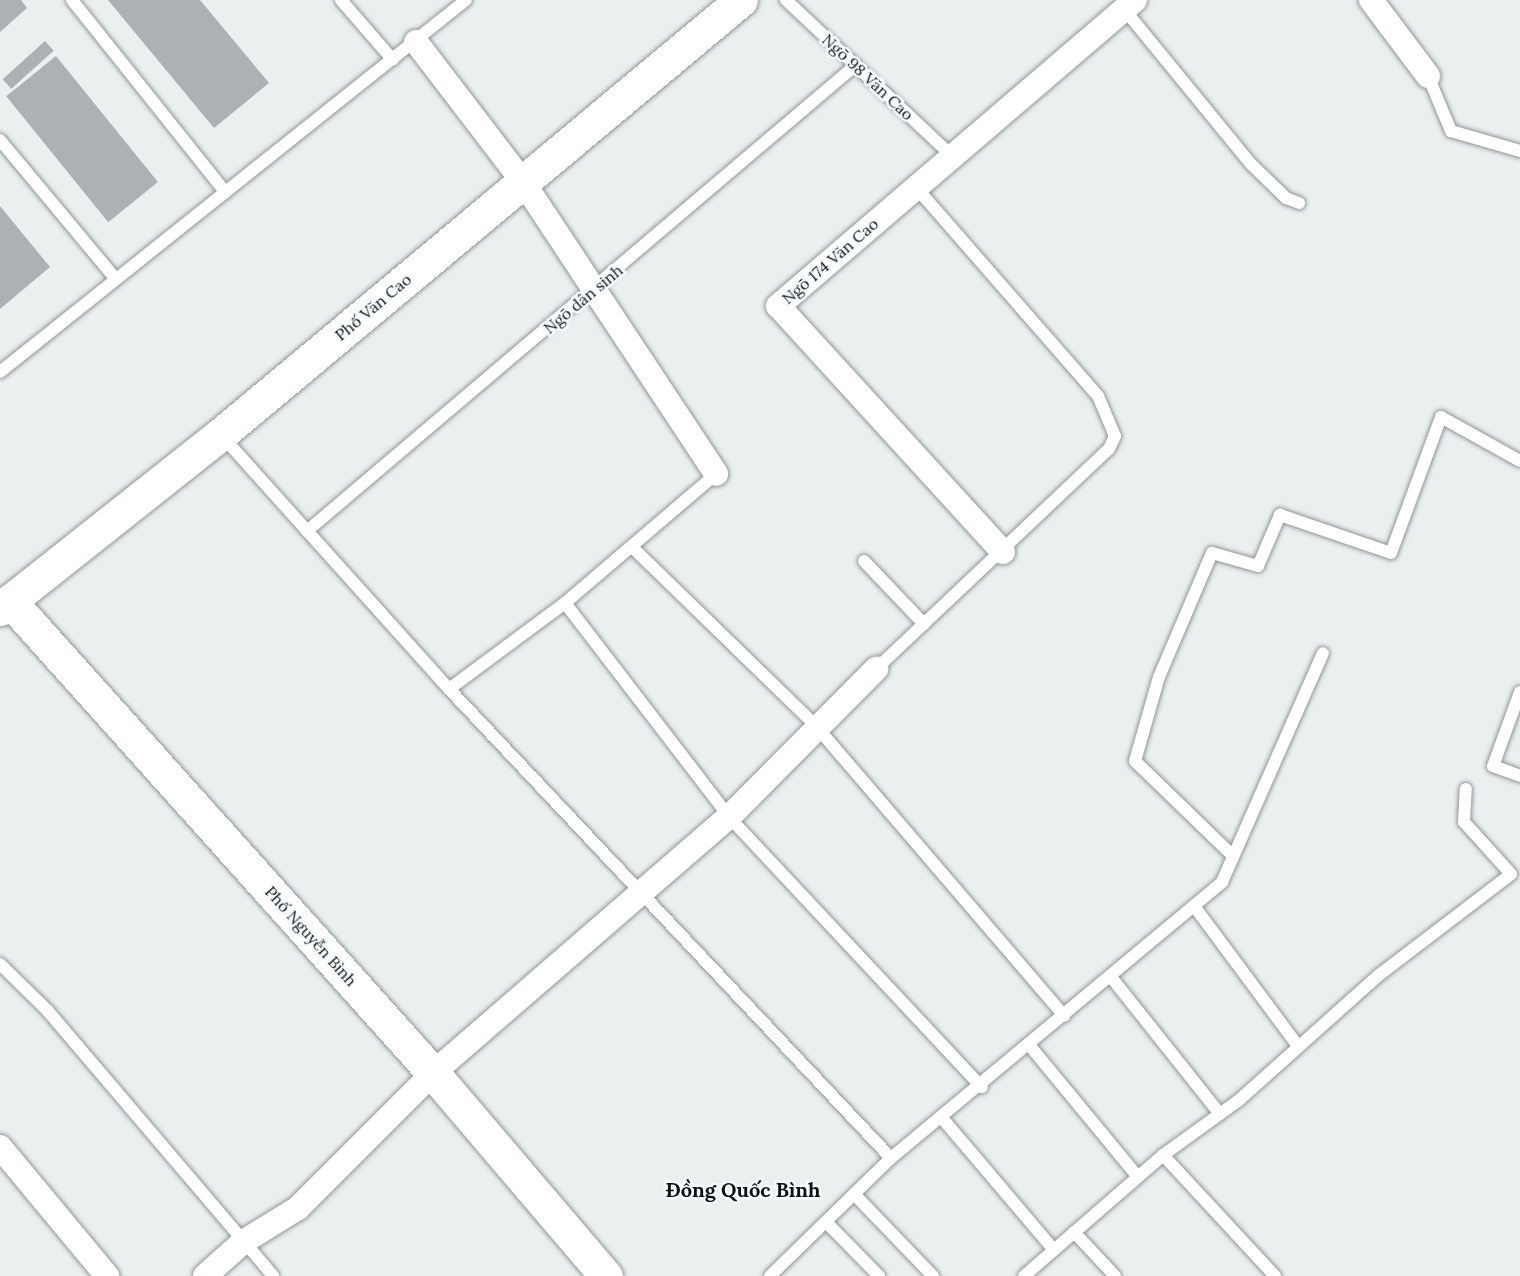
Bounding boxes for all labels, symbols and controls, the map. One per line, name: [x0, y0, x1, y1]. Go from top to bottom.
street label: Ngõ 98 Văn Cao: [818, 30, 918, 124]
street label: Ngõ 174 Văn Cao: [778, 214, 882, 308]
street label: Ngõ dân sinh: [540, 260, 626, 338]
street label: Phố Văn Cao: [331, 270, 415, 344]
street label: Phố Nguyễn Bình: [261, 882, 361, 990]
district label: Đồng Quốc Bình: [665, 1177, 821, 1201]

